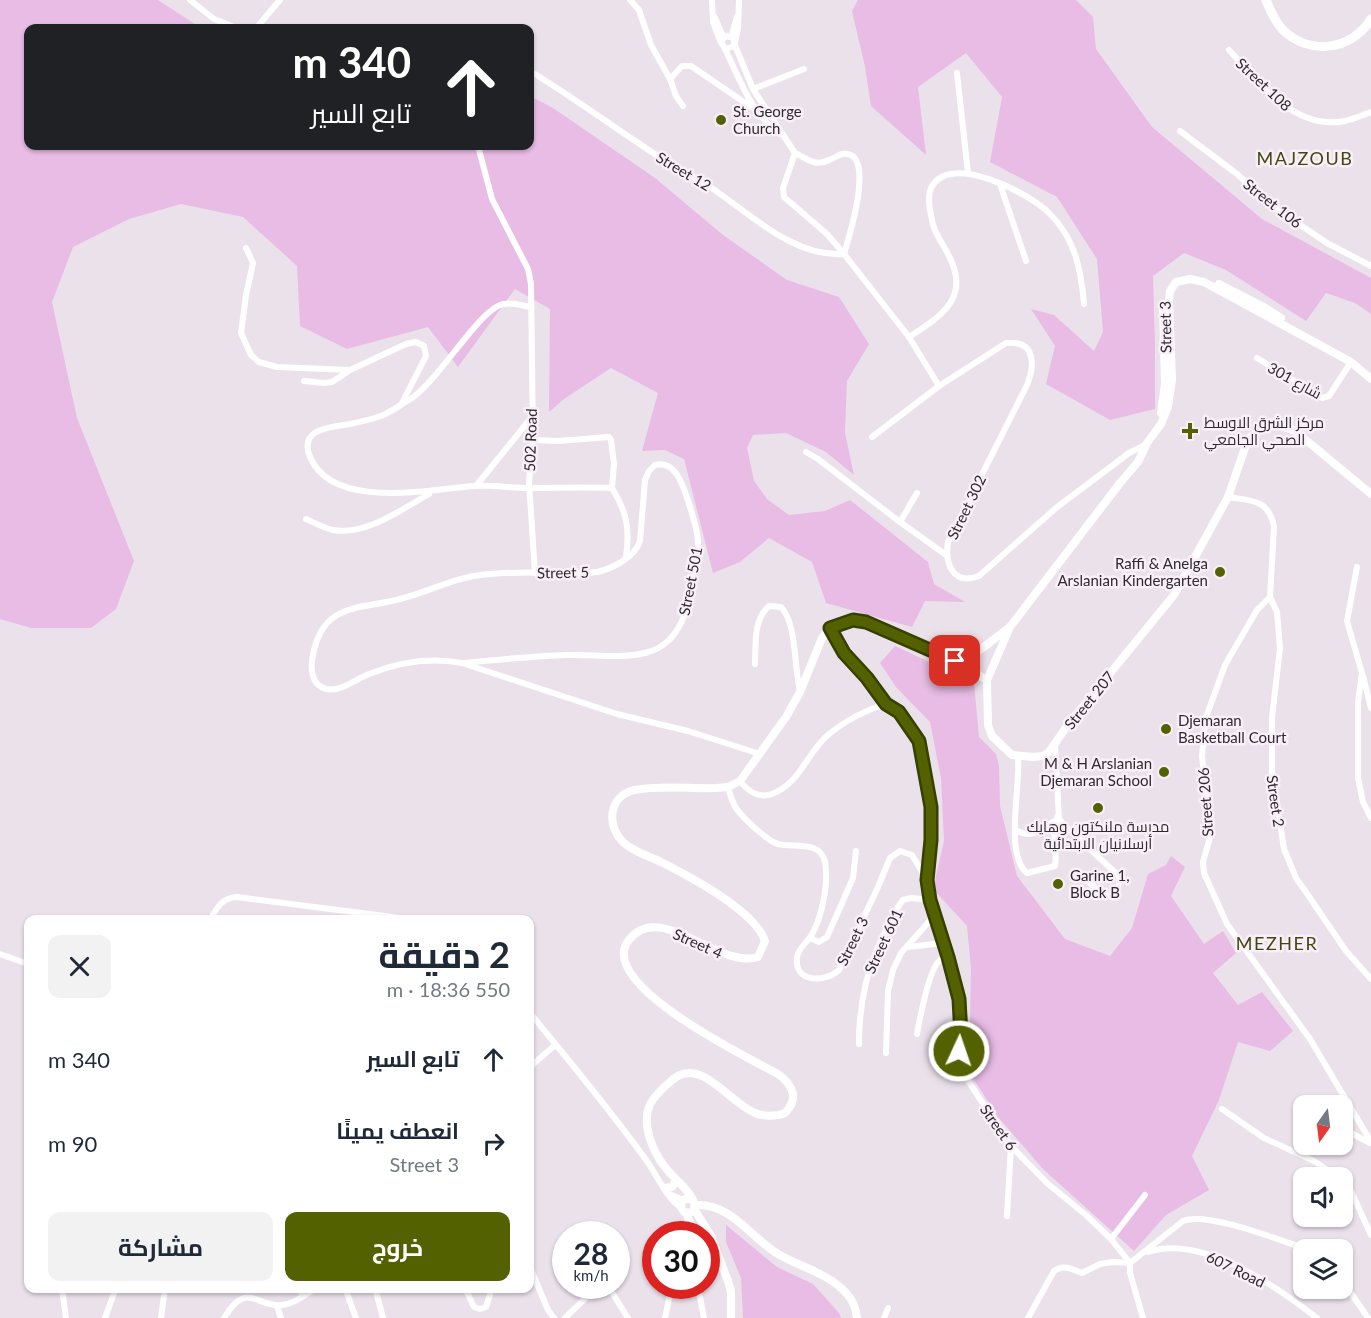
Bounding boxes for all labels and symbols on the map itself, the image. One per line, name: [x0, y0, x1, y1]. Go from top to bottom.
street label: Street 108: [1232, 54, 1296, 114]
place label: St. George Church: [733, 102, 802, 137]
marker: St. George Church: [714, 113, 728, 127]
district label: MAJZOUB: [1257, 147, 1353, 169]
street label: Street 12: [653, 148, 715, 194]
street label: Street 106: [1240, 175, 1306, 232]
street label: Street 3: [1156, 301, 1174, 353]
street label: شارع 301: [1263, 358, 1325, 405]
street label: 502 Road: [520, 408, 540, 472]
place label: مركز الشرق الاوسط الصحي الجامعي: [1204, 413, 1324, 452]
marker: مركز الشرق الاوسط الصحي الجامعي: [1181, 422, 1199, 440]
street label: Street 302: [943, 472, 989, 542]
street label: Street 501: [675, 545, 705, 617]
place label: Raffi & Anelga Arslanian Kindergarten: [1057, 554, 1208, 589]
street label: Street 5: [537, 563, 589, 581]
marker: Raffi & Anelga Arslanian Kindergarten: [1213, 565, 1227, 579]
pin: [929, 635, 980, 686]
street label: Street 207: [1060, 667, 1118, 733]
place label: Djemaran Basketball Court: [1178, 711, 1287, 746]
marker: Djemaran Basketball Court: [1159, 722, 1173, 736]
place label: M & H Arslanian Djemaran School: [1040, 754, 1152, 789]
marker: M & H Arslanian Djemaran School: [1157, 765, 1171, 779]
street label: Street 206: [1194, 766, 1216, 837]
street label: Street 2: [1263, 774, 1289, 828]
marker: مدرسة ملنكتون وهايك أرسلانيان الابتدائية: [1091, 801, 1105, 815]
place label: مدرسة ملنكتون وهايك أرسلانيان الابتدائية: [1027, 817, 1169, 854]
place label: Garine 1, Block B: [1070, 866, 1130, 901]
marker: Garine 1, Block B: [1051, 877, 1065, 891]
street label: Street 601: [860, 906, 906, 976]
street label: Street 3: [833, 914, 871, 968]
street label: Street 4: [671, 924, 726, 962]
district label: MEZHER: [1236, 932, 1318, 954]
position arrow: [927, 1019, 991, 1083]
north arrow: [1293, 1095, 1353, 1155]
street label: Street 6: [977, 1101, 1021, 1154]
speed limit sign: 30: [642, 1221, 720, 1299]
street label: 607 Road: [1204, 1247, 1268, 1291]

